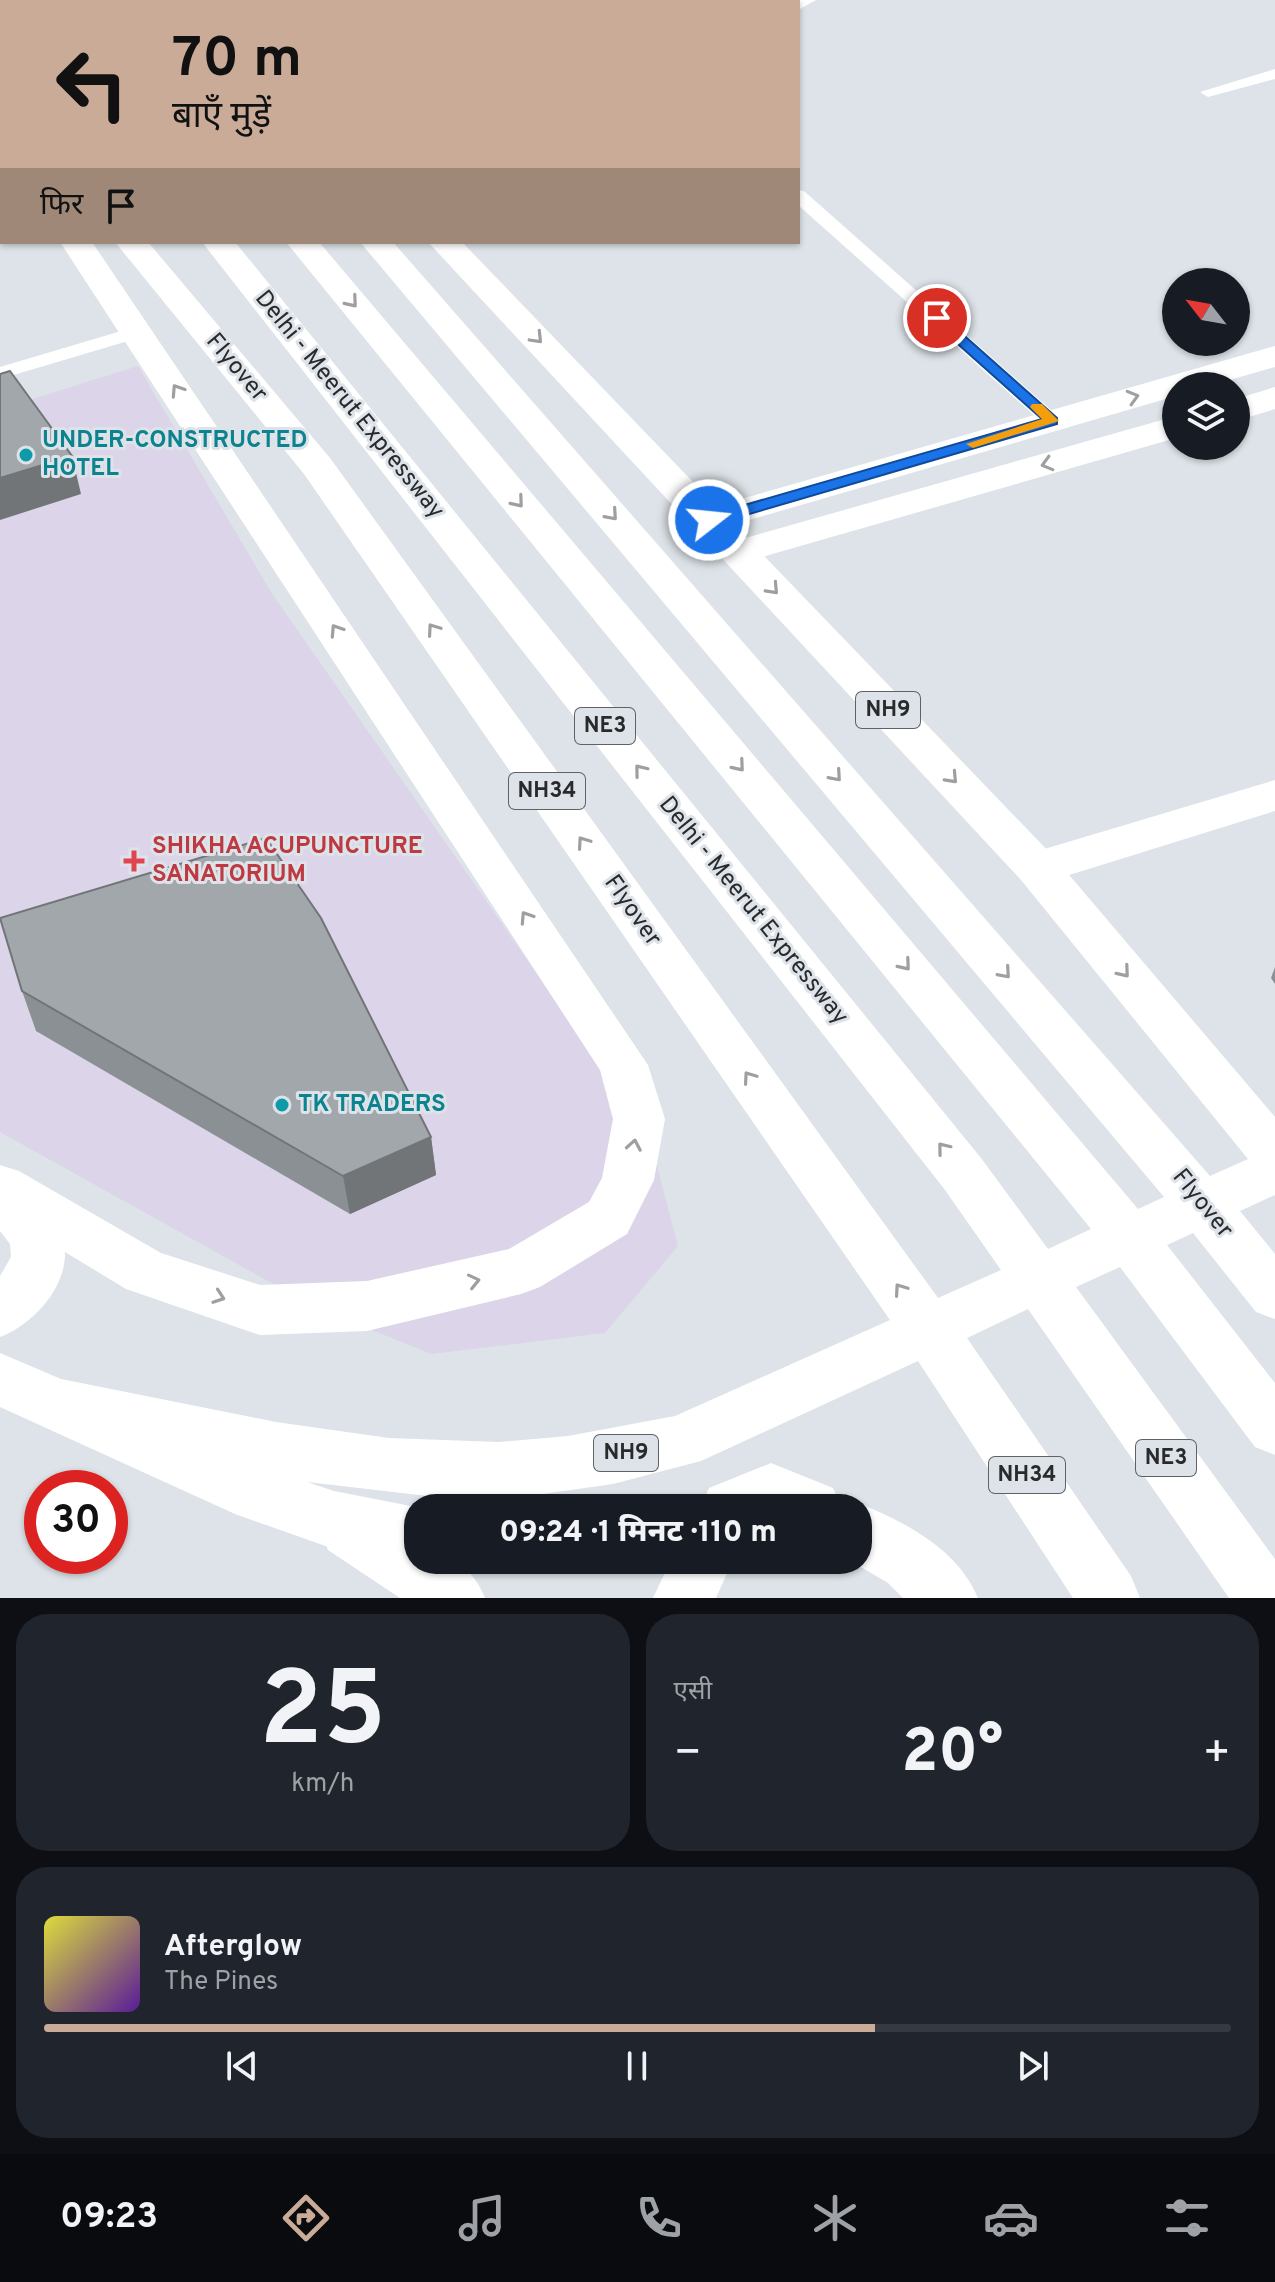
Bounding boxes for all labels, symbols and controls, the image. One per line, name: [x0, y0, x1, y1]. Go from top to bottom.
text: 70 m: [172, 26, 302, 96]
icon: left: [40, 32, 144, 136]
text: बाएँ मुड़ें: [172, 95, 271, 141]
icon: arrive: [99, 184, 143, 228]
text: फिर: [40, 188, 83, 225]
north arrow: [1162, 268, 1250, 356]
map controls: [1162, 268, 1250, 460]
pin: [903, 284, 971, 352]
street label: Delhi - Meerut Expressway: [248, 285, 450, 525]
one-way arrow: [342, 293, 357, 307]
icon: arrive: [915, 296, 959, 340]
street label: Flyover: [199, 328, 273, 408]
one-way arrow: [528, 329, 542, 343]
button: layers: [1162, 372, 1250, 460]
one-way arrow: [172, 384, 187, 399]
one-way arrow: [1126, 390, 1140, 406]
place label: UNDER-CONSTRUCTED HOTEL: [42, 426, 307, 484]
marker: UNDER-CONSTRUCTED HOTEL: [17, 446, 35, 464]
one-way arrow: [1041, 455, 1055, 471]
position arrow: [667, 478, 751, 562]
one-way arrow: [508, 492, 523, 507]
one-way arrow: [602, 505, 617, 520]
one-way arrow: [764, 579, 778, 594]
one-way arrow: [428, 624, 443, 638]
one-way arrow: [330, 625, 345, 639]
road number: NH9: [856, 692, 920, 728]
road number: NE3: [575, 708, 635, 744]
one-way arrow: [729, 756, 744, 771]
one-way arrow: [636, 764, 650, 779]
one-way arrow: [826, 766, 841, 781]
one-way arrow: [942, 768, 956, 783]
road number: NH34: [509, 773, 585, 809]
street label: Delhi - Meerut Expressway: [652, 791, 854, 1031]
place label: SHIKHA ACUPUNCTURE SANATORIUM: [152, 832, 423, 890]
one-way arrow: [578, 836, 593, 850]
marker: SHIKHA ACUPUNCTURE SANATORIUM: [123, 850, 145, 872]
street label: Flyover: [597, 870, 667, 952]
one-way arrow: [520, 912, 535, 926]
one-way arrow: [895, 956, 910, 971]
one-way arrow: [1114, 963, 1129, 977]
one-way arrow: [995, 964, 1010, 978]
one-way arrow: [745, 1071, 759, 1085]
place label: TK TRADERS: [298, 1090, 446, 1120]
marker: TK TRADERS: [273, 1096, 291, 1114]
one-way arrow: [625, 1138, 642, 1152]
one-way arrow: [938, 1143, 953, 1157]
street label: Flyover: [1165, 1163, 1239, 1245]
one-way arrow: [467, 1273, 481, 1290]
one-way arrow: [895, 1283, 910, 1297]
one-way arrow: [212, 1287, 226, 1303]
road number: NH9: [594, 1435, 658, 1471]
road number: NE3: [1136, 1440, 1196, 1476]
road number: NH34: [989, 1457, 1065, 1493]
speed limit sign: 30: [24, 1470, 128, 1574]
text: 09:24 · 1 मिनट · 110 m: [499, 1515, 777, 1552]
text: 25: [259, 1650, 386, 1782]
text: एसी: [674, 1676, 712, 1709]
text: 20°: [901, 1717, 1003, 1793]
text: −: [674, 1727, 702, 1783]
text: +: [1203, 1727, 1231, 1783]
text: km/h: [291, 1768, 354, 1801]
text: Afterglow: [164, 1929, 302, 1966]
text: The Pines: [164, 1966, 278, 1999]
icon: previous: [220, 2044, 264, 2088]
icon: pause: [615, 2044, 659, 2088]
icon: next: [1011, 2044, 1055, 2088]
icon: directions: [278, 2190, 334, 2246]
icon: music: [454, 2190, 510, 2246]
icon: phone: [631, 2190, 687, 2246]
icon: climate: [807, 2190, 863, 2246]
icon: car: [983, 2190, 1039, 2246]
icon: filters: [1159, 2190, 1215, 2246]
text: 09:23: [60, 2195, 158, 2241]

